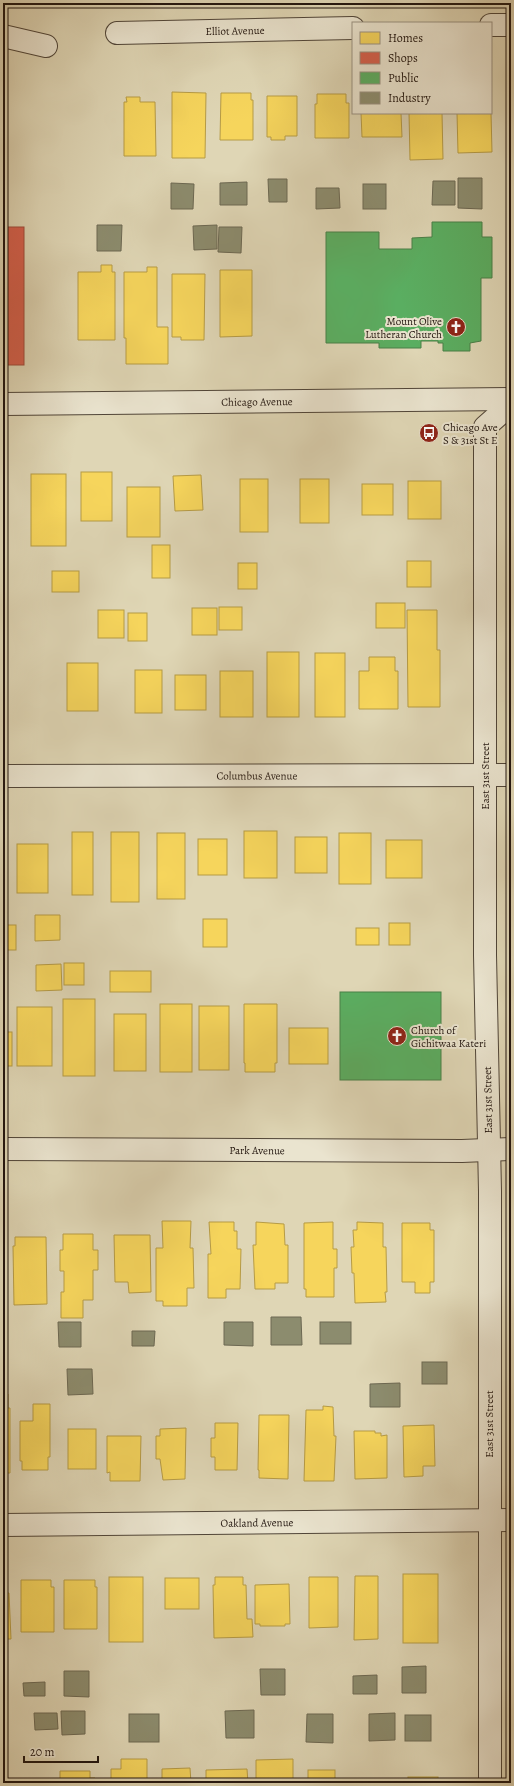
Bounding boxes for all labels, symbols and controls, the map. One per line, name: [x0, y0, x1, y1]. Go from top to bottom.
street label: Elliot Avenue: [205, 22, 265, 39]
legend: [352, 22, 492, 114]
text: Homes: [388, 30, 423, 46]
text: Shops: [388, 50, 418, 66]
text: Public: [388, 70, 419, 86]
text: Industry: [388, 90, 431, 106]
place label: Mount Olive Lutheran Church: [365, 314, 442, 342]
church icon: Mount Olive Lutheran Church: [445, 316, 467, 338]
street label: Chicago Avenue: [221, 394, 293, 409]
place label: Chicago Ave S & 31st St E: [443, 420, 498, 448]
bus stop icon: Chicago Ave S & 31st St E: [418, 422, 440, 444]
street label: East 31st Street: [478, 742, 493, 810]
street label: Columbus Avenue: [217, 768, 298, 783]
place label: Church of Gichitwaa Kateri: [411, 1023, 486, 1051]
church icon: Church of Gichitwaa Kateri: [386, 1025, 408, 1047]
street label: East 31st Street: [480, 1066, 496, 1134]
street label: Park Avenue: [229, 1142, 285, 1158]
street label: East 31st Street: [482, 1390, 497, 1458]
street label: Oakland Avenue: [220, 1515, 294, 1530]
scale bar: [24, 1738, 98, 1764]
text: 20 m: [30, 1744, 54, 1760]

